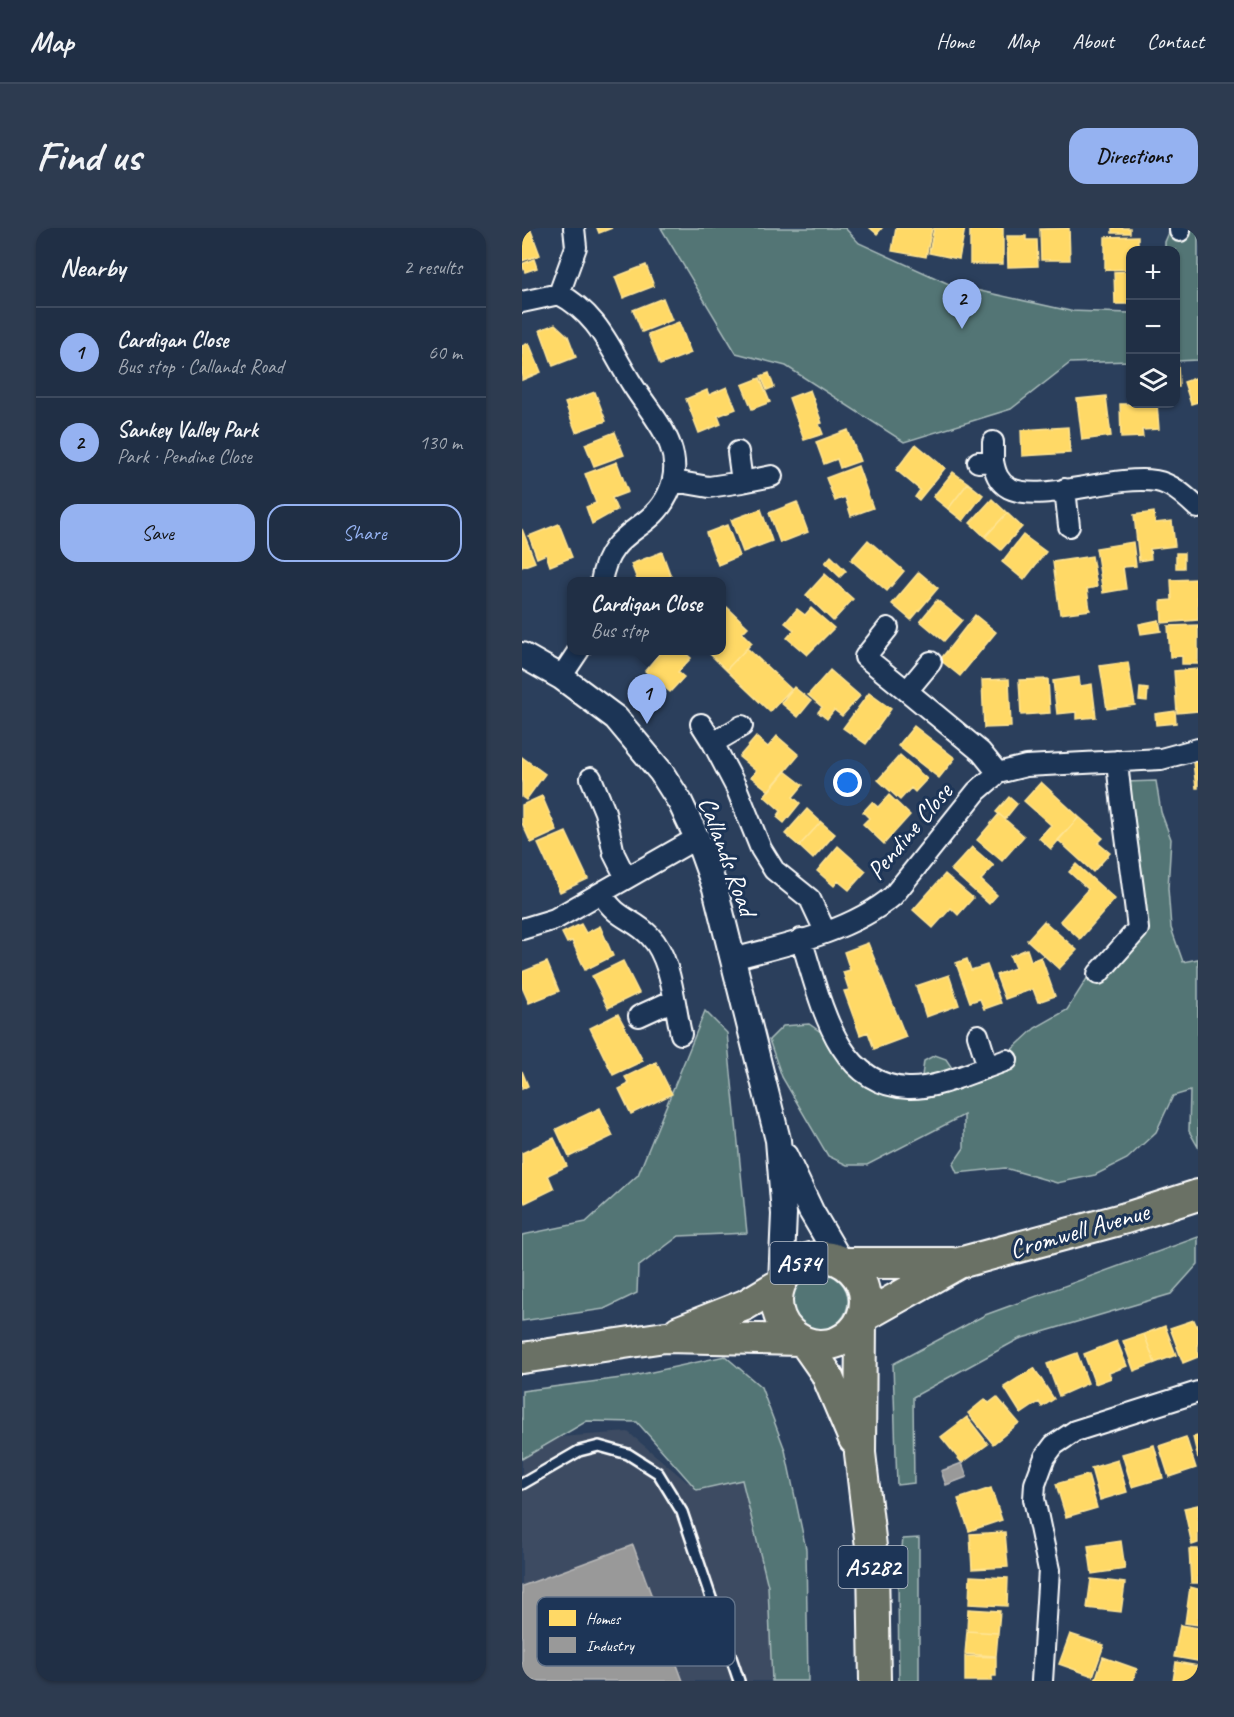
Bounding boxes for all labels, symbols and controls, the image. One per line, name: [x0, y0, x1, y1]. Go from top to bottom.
text: Map: [30, 24, 73, 59]
text: Home: [936, 28, 974, 54]
text: Map: [1007, 28, 1039, 54]
text: About: [1072, 28, 1114, 54]
text: Contact: [1147, 28, 1204, 54]
button: Directions: [1069, 128, 1198, 184]
text: Find us: [36, 130, 141, 183]
map controls: [1126, 246, 1180, 408]
button: +: [1126, 246, 1180, 300]
text: Nearby: [60, 251, 125, 284]
text: 2 results: [403, 255, 462, 280]
pin: 2: [942, 279, 982, 329]
button: −: [1126, 300, 1180, 354]
text: Cardigan Close: [117, 326, 228, 354]
text: 1: [75, 340, 84, 365]
text: 60 m: [428, 340, 462, 365]
text: Bus stop · Callands Road: [117, 354, 284, 379]
button: layers: [1126, 354, 1180, 408]
text: Sankey Valley Park: [117, 416, 258, 444]
text: 2: [75, 430, 84, 455]
text: 130 m: [419, 430, 462, 455]
text: Park · Pendine Close: [117, 444, 252, 469]
button: Save: [60, 504, 255, 562]
button: Share: [267, 504, 462, 562]
popup: [567, 577, 726, 655]
text: Cardigan Close: [591, 590, 702, 618]
text: Bus stop: [591, 618, 648, 643]
pin: 1: [628, 674, 666, 724]
your location: [833, 768, 862, 797]
street label: Pendine Close: [859, 775, 960, 887]
street label: Callands Road: [691, 792, 766, 924]
street label: Cromwell Avenue: [1006, 1194, 1154, 1266]
road number: A574: [770, 1242, 828, 1284]
road number: A5282: [838, 1546, 908, 1588]
legend: [537, 1597, 735, 1666]
text: Homes: [586, 1609, 622, 1629]
text: Industry: [586, 1636, 635, 1656]

